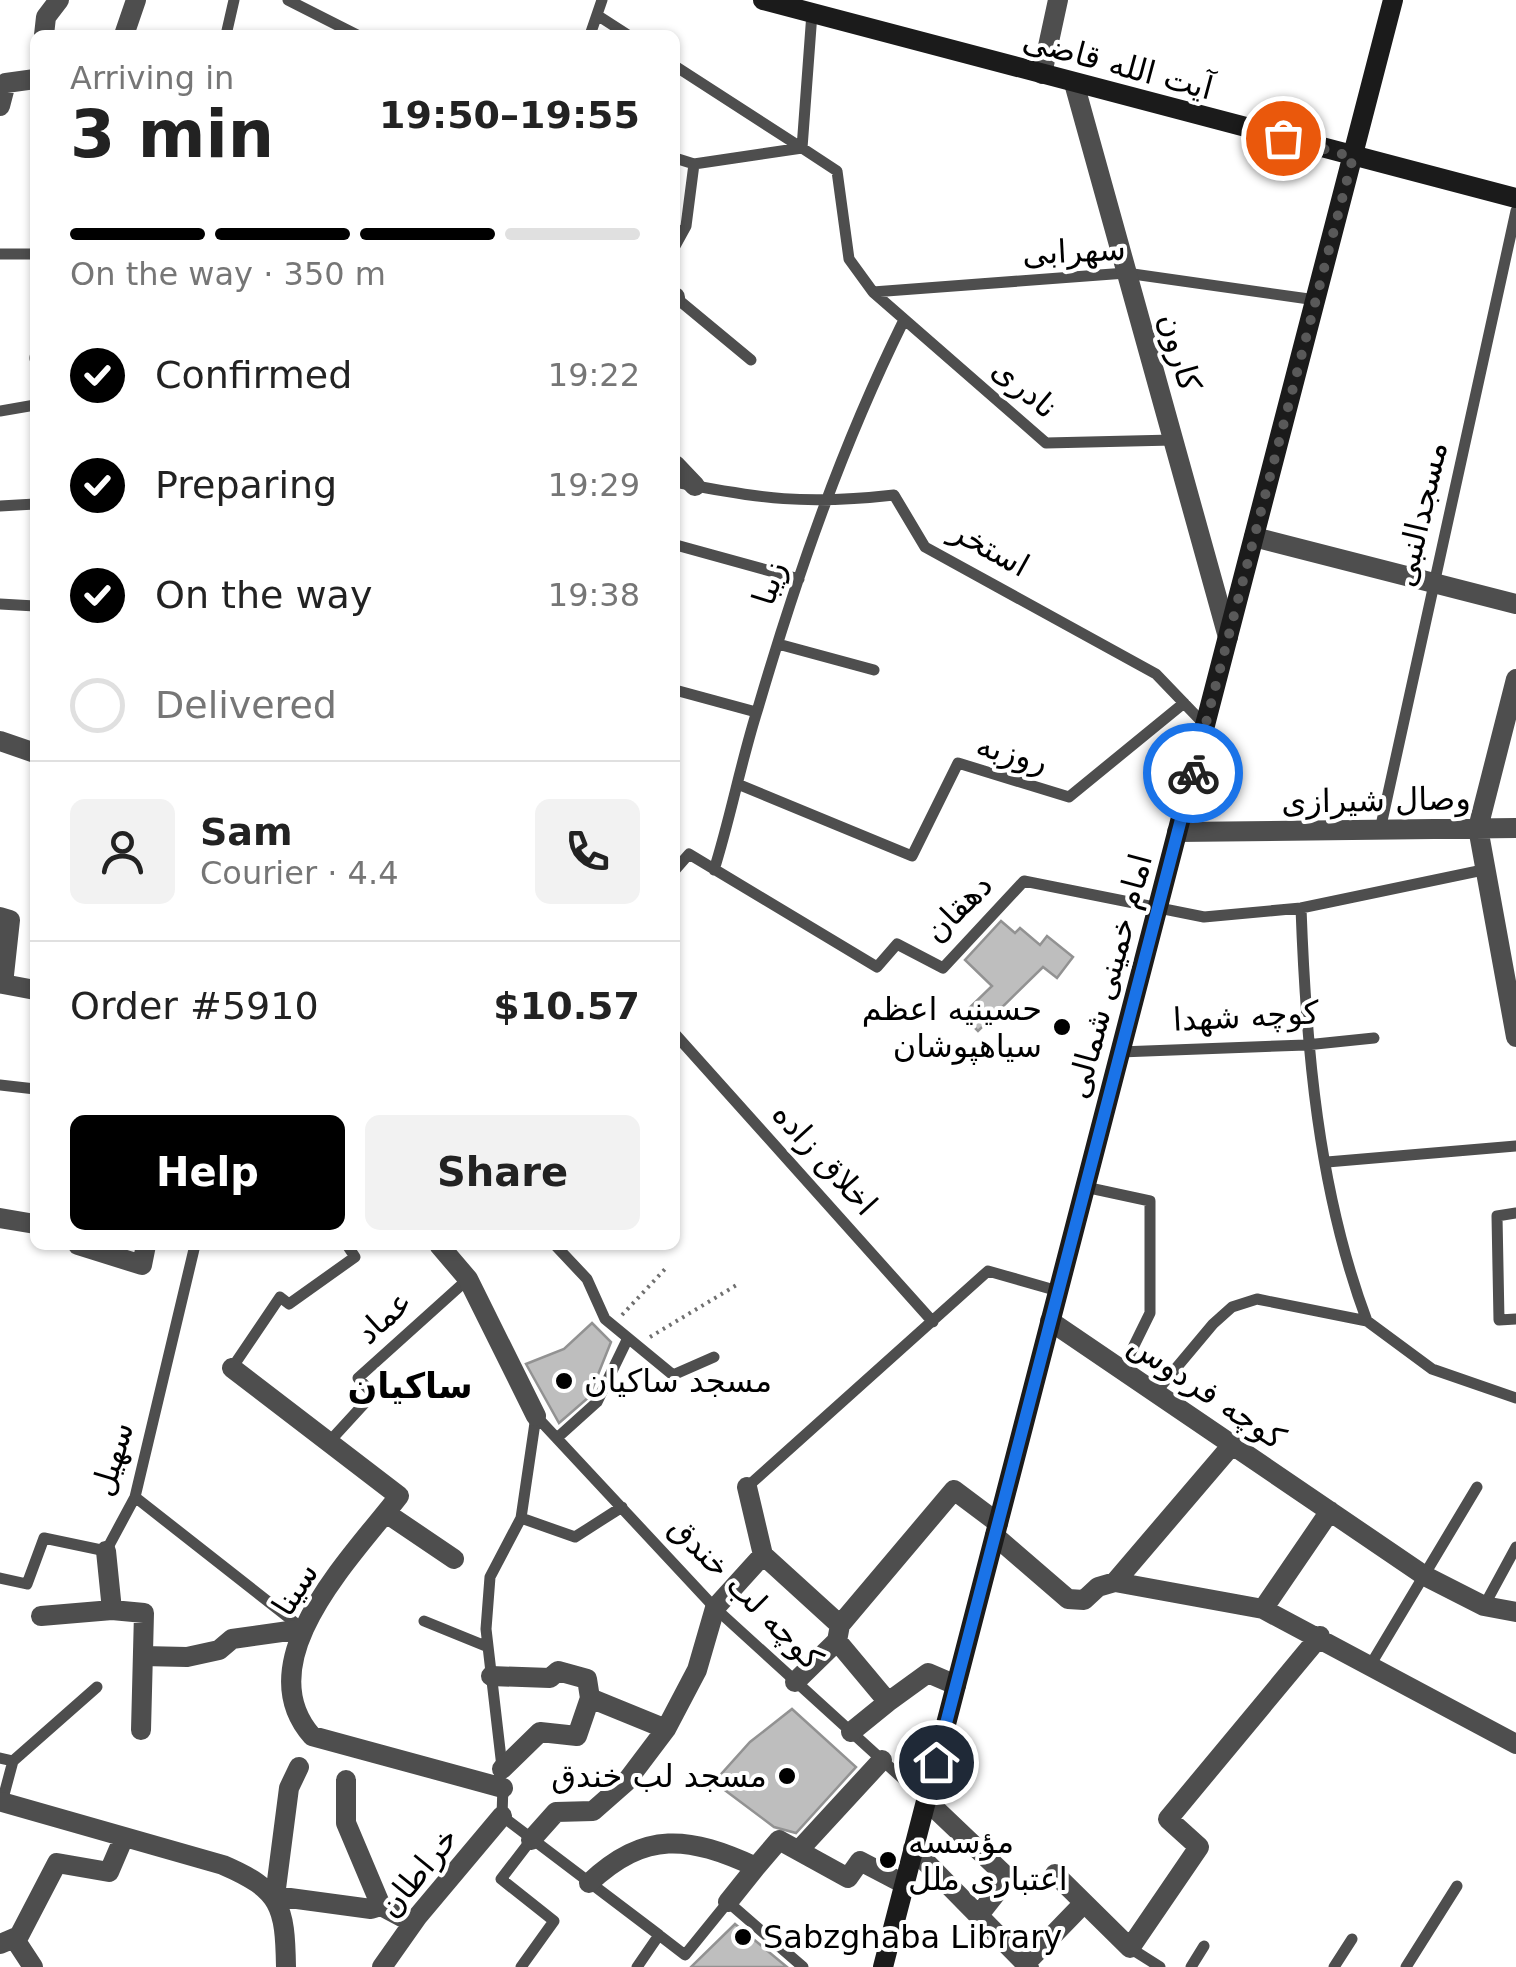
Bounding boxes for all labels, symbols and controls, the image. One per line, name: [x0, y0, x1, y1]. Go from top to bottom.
street label: آیت الله قاضی: [1019, 19, 1219, 108]
text: Arriving in: [70, 59, 234, 97]
text: 19:50–19:55: [379, 93, 640, 137]
pin: [1241, 96, 1326, 181]
text: 3 min: [70, 97, 274, 172]
icon: bag: [1256, 111, 1311, 166]
street label: سهرابی: [1021, 229, 1127, 273]
text: On the way · 350 m: [70, 255, 386, 293]
street label: کارون: [1151, 309, 1209, 396]
icon: check: [70, 348, 125, 403]
street label: نادری: [985, 350, 1065, 426]
text: Confirmed: [155, 353, 352, 397]
text: 19:22: [548, 356, 640, 394]
street label: مسجدالنبی: [1385, 438, 1455, 590]
icon: check: [70, 458, 125, 513]
text: Preparing: [155, 463, 337, 507]
text: 19:29: [548, 466, 640, 504]
street label: استخر: [942, 510, 1036, 585]
street label: زیبا: [744, 556, 794, 610]
icon: check: [70, 568, 125, 623]
text: On the way: [155, 573, 372, 617]
text: 19:38: [548, 576, 640, 614]
text: Delivered: [155, 683, 337, 727]
courier: [1143, 723, 1243, 823]
street label: روزبه: [972, 725, 1052, 781]
icon: bike: [1166, 746, 1221, 801]
street label: وصال شیرازی: [1281, 779, 1471, 821]
button: person: [70, 799, 175, 904]
button: phone: [535, 799, 640, 904]
text: Sam: [200, 810, 293, 854]
street label: امام خمینی شمالی: [1058, 850, 1160, 1102]
text: Courier · 4.4: [200, 854, 399, 892]
street label: دهقان: [916, 866, 1000, 950]
text: Order #5910: [70, 984, 319, 1028]
text: $10.57: [493, 984, 640, 1028]
place label: حسینیه اعظم سیاهپوشان: [862, 990, 1042, 1065]
street label: کوچه شهدا: [1172, 993, 1321, 1039]
marker: حسینیه اعظم سیاهپوشان: [1051, 1016, 1073, 1038]
street label: اخلاق زاده: [765, 1095, 885, 1223]
button: Help: [70, 1115, 345, 1230]
button: Share: [365, 1115, 640, 1230]
street label: عماد: [348, 1282, 420, 1352]
street label: کوچه فردوس: [1122, 1325, 1293, 1458]
place label: مسجد ساکیان: [584, 1362, 772, 1400]
district label: ساکیان: [347, 1366, 473, 1406]
marker: مسجد ساکیان: [553, 1370, 575, 1392]
street label: سهیل: [83, 1417, 141, 1501]
street label: کوچه لب خندق: [661, 1508, 831, 1678]
street label: سینا: [264, 1555, 326, 1623]
pin: [894, 1720, 979, 1805]
icon: home: [909, 1735, 964, 1790]
place label: مسجد لب خندق: [551, 1757, 767, 1795]
marker: مسجد لب خندق: [776, 1765, 798, 1787]
street label: خراطان: [370, 1819, 466, 1925]
place label: مؤسسه اعتباری ملل: [908, 1823, 1068, 1898]
marker: مؤسسه اعتباری ملل: [877, 1849, 899, 1871]
place label: Sabzghaba Library: [763, 1918, 1062, 1956]
marker: Sabzghaba Library: [732, 1926, 754, 1948]

